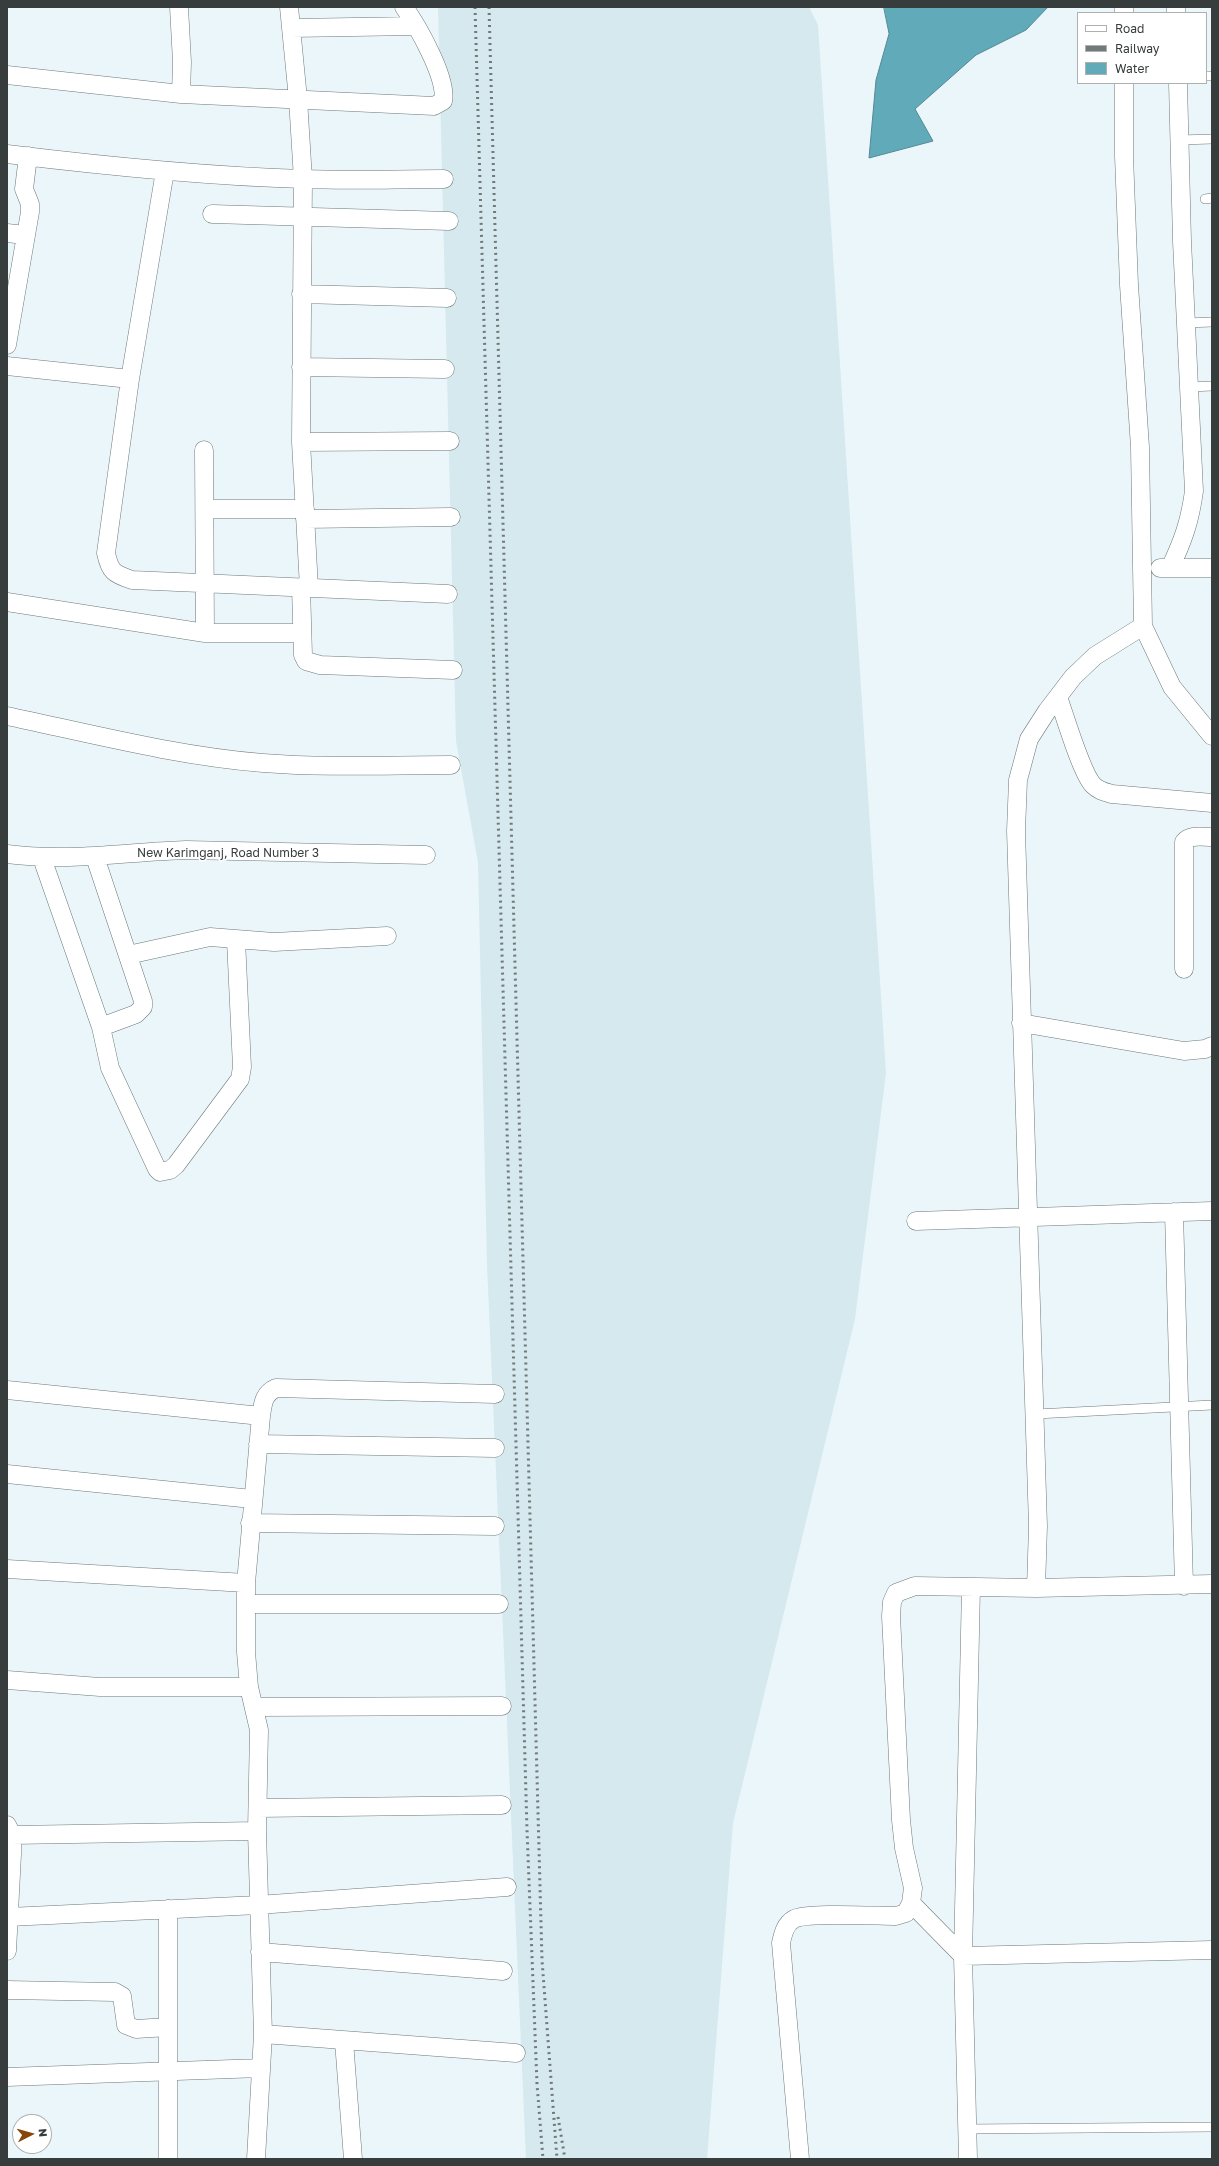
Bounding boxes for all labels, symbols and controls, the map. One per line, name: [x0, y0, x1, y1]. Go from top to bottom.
legend: [1077, 12, 1207, 84]
text: Road: [1115, 21, 1144, 36]
text: Railway: [1115, 41, 1160, 56]
text: Water: [1115, 61, 1149, 76]
street label: New Karimganj, Road Number 3: [137, 846, 319, 860]
north arrow: [12, 2114, 52, 2154]
text: N: [37, 2128, 50, 2138]

